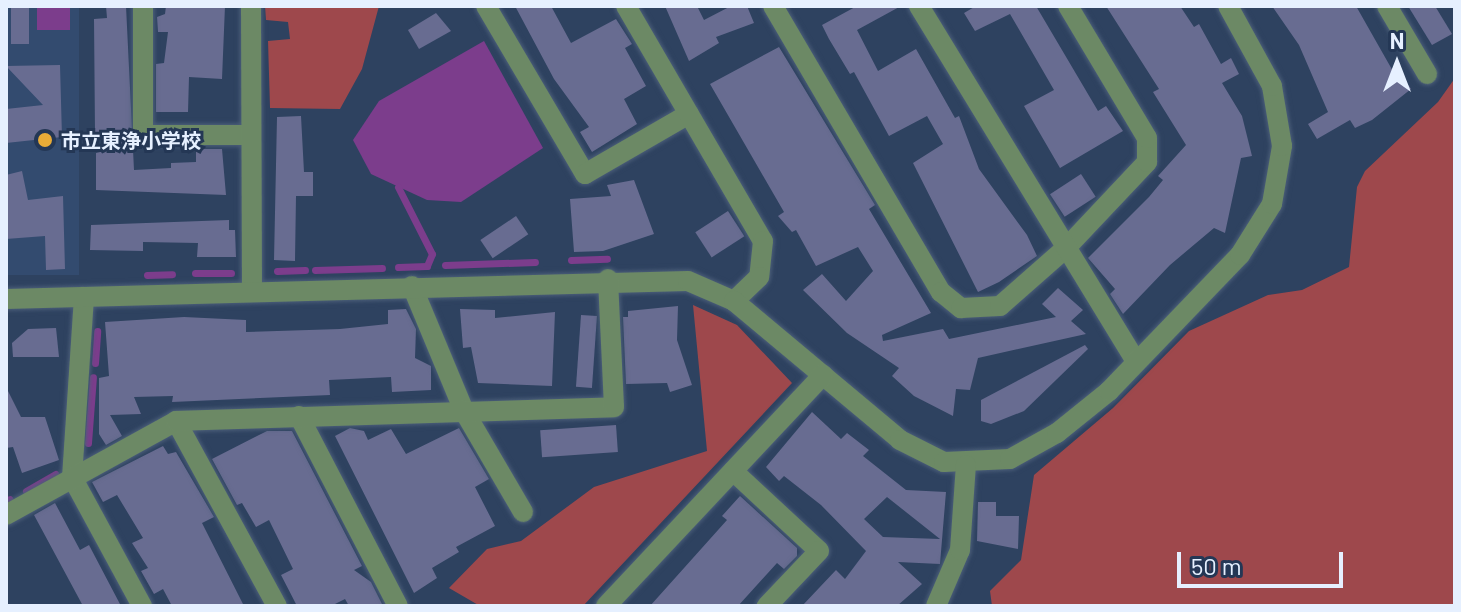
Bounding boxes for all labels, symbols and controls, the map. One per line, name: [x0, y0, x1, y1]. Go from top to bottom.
north arrow: [1357, 24, 1437, 104]
text: N: [1390, 27, 1404, 53]
place label: 市立東浄小学校: [61, 128, 201, 152]
marker: 市立東浄小学校: [36, 131, 54, 149]
scale bar: [1181, 536, 1347, 586]
text: 50 m: [1191, 551, 1242, 580]

